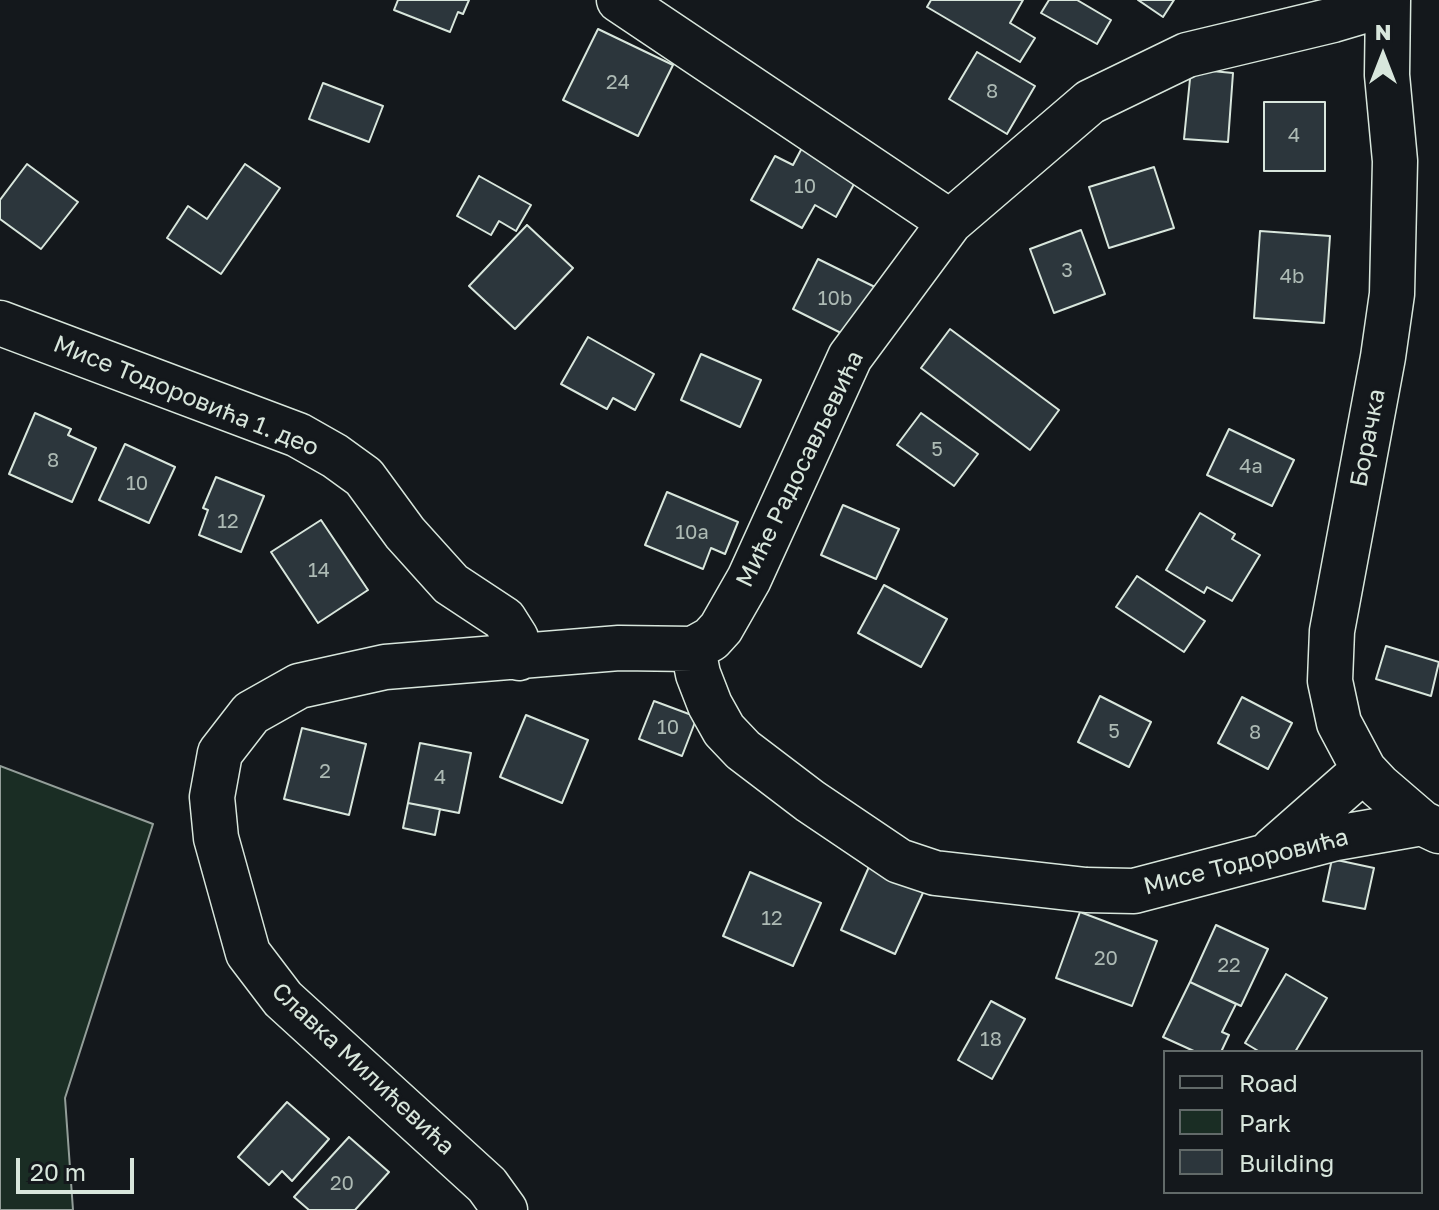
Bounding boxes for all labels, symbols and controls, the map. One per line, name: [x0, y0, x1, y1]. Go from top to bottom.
north arrow: [1343, 16, 1423, 96]
text: N: [1375, 18, 1391, 45]
house number: 24: [606, 71, 630, 95]
house number: 8: [986, 80, 998, 104]
house number: 4: [1288, 124, 1300, 148]
house number: 10: [794, 175, 816, 199]
house number: 3: [1061, 259, 1073, 283]
house number: 4b: [1280, 265, 1304, 289]
house number: 10b: [818, 287, 852, 311]
street label: Мисе Тодоровића 1. део: [49, 330, 323, 462]
street label: Миће Радосављевића: [730, 346, 870, 592]
street label: Борачка: [1344, 387, 1392, 489]
house number: 5: [931, 438, 943, 462]
house number: 8: [47, 449, 59, 473]
house number: 4a: [1239, 455, 1263, 479]
house number: 10: [126, 472, 148, 496]
house number: 12: [217, 510, 239, 534]
house number: 10a: [675, 521, 709, 545]
house number: 14: [308, 559, 330, 583]
house number: 10: [657, 716, 679, 740]
house number: 5: [1108, 720, 1120, 744]
house number: 8: [1249, 721, 1261, 745]
house number: 2: [319, 760, 331, 784]
house number: 4: [434, 766, 446, 790]
street label: Мисе Тодоровића: [1141, 823, 1351, 901]
house number: 12: [761, 907, 783, 931]
house number: 20: [1094, 947, 1118, 971]
house number: 22: [1217, 954, 1241, 978]
street label: Славка Милићевића: [266, 977, 460, 1161]
house number: 18: [980, 1028, 1002, 1052]
legend: [1163, 1050, 1423, 1194]
text: Road: [1239, 1068, 1298, 1097]
text: Park: [1239, 1108, 1291, 1137]
scale bar: [20, 1142, 138, 1192]
text: Building: [1239, 1148, 1334, 1177]
text: 20 m: [30, 1157, 86, 1186]
house number: 20: [330, 1172, 354, 1196]

